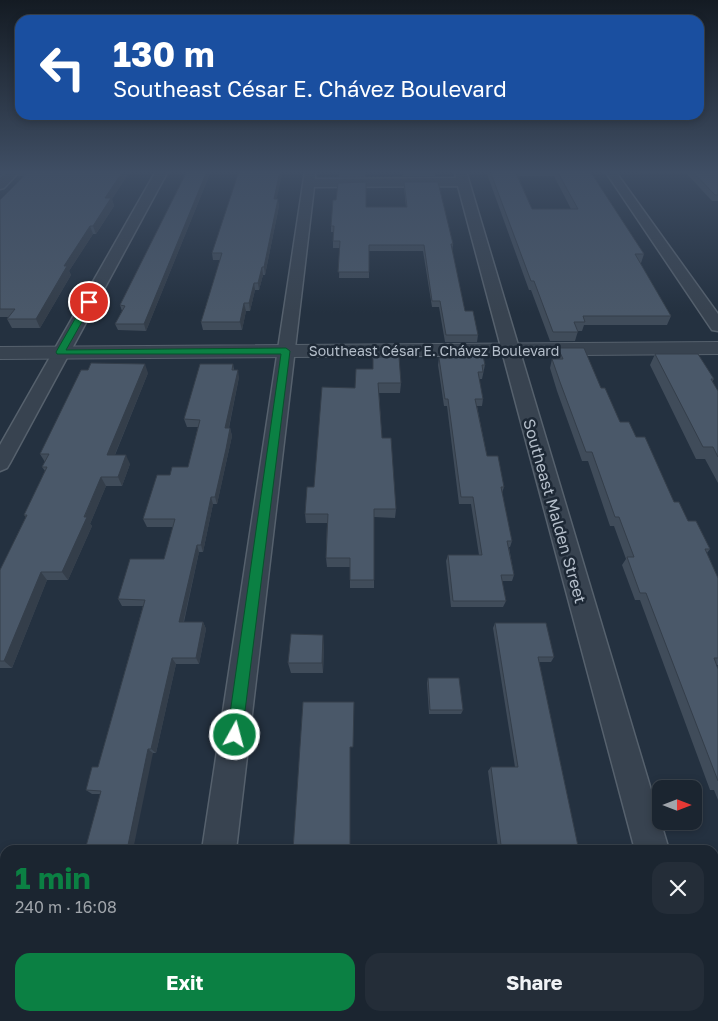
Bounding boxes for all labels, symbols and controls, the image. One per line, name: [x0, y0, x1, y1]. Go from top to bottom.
text: 130 m: [113, 33, 215, 75]
icon: left: [30, 35, 95, 100]
text: Southeast César E. Chávez Boulevard: [113, 75, 507, 102]
pin: [68, 281, 110, 323]
icon: arrive: [75, 288, 103, 316]
street label: Southeast César E. Chávez Boulevard: [309, 342, 559, 359]
street label: Southeast Malden Street: [519, 416, 591, 606]
position arrow: [208, 708, 260, 760]
north arrow: [652, 780, 702, 830]
map controls: [652, 780, 702, 830]
text: 1 min: [15, 860, 91, 896]
button: close: [652, 862, 704, 914]
text: 240 m · 16:08: [15, 897, 117, 917]
button: Exit: [15, 953, 355, 1011]
button: Share: [365, 953, 704, 1011]

